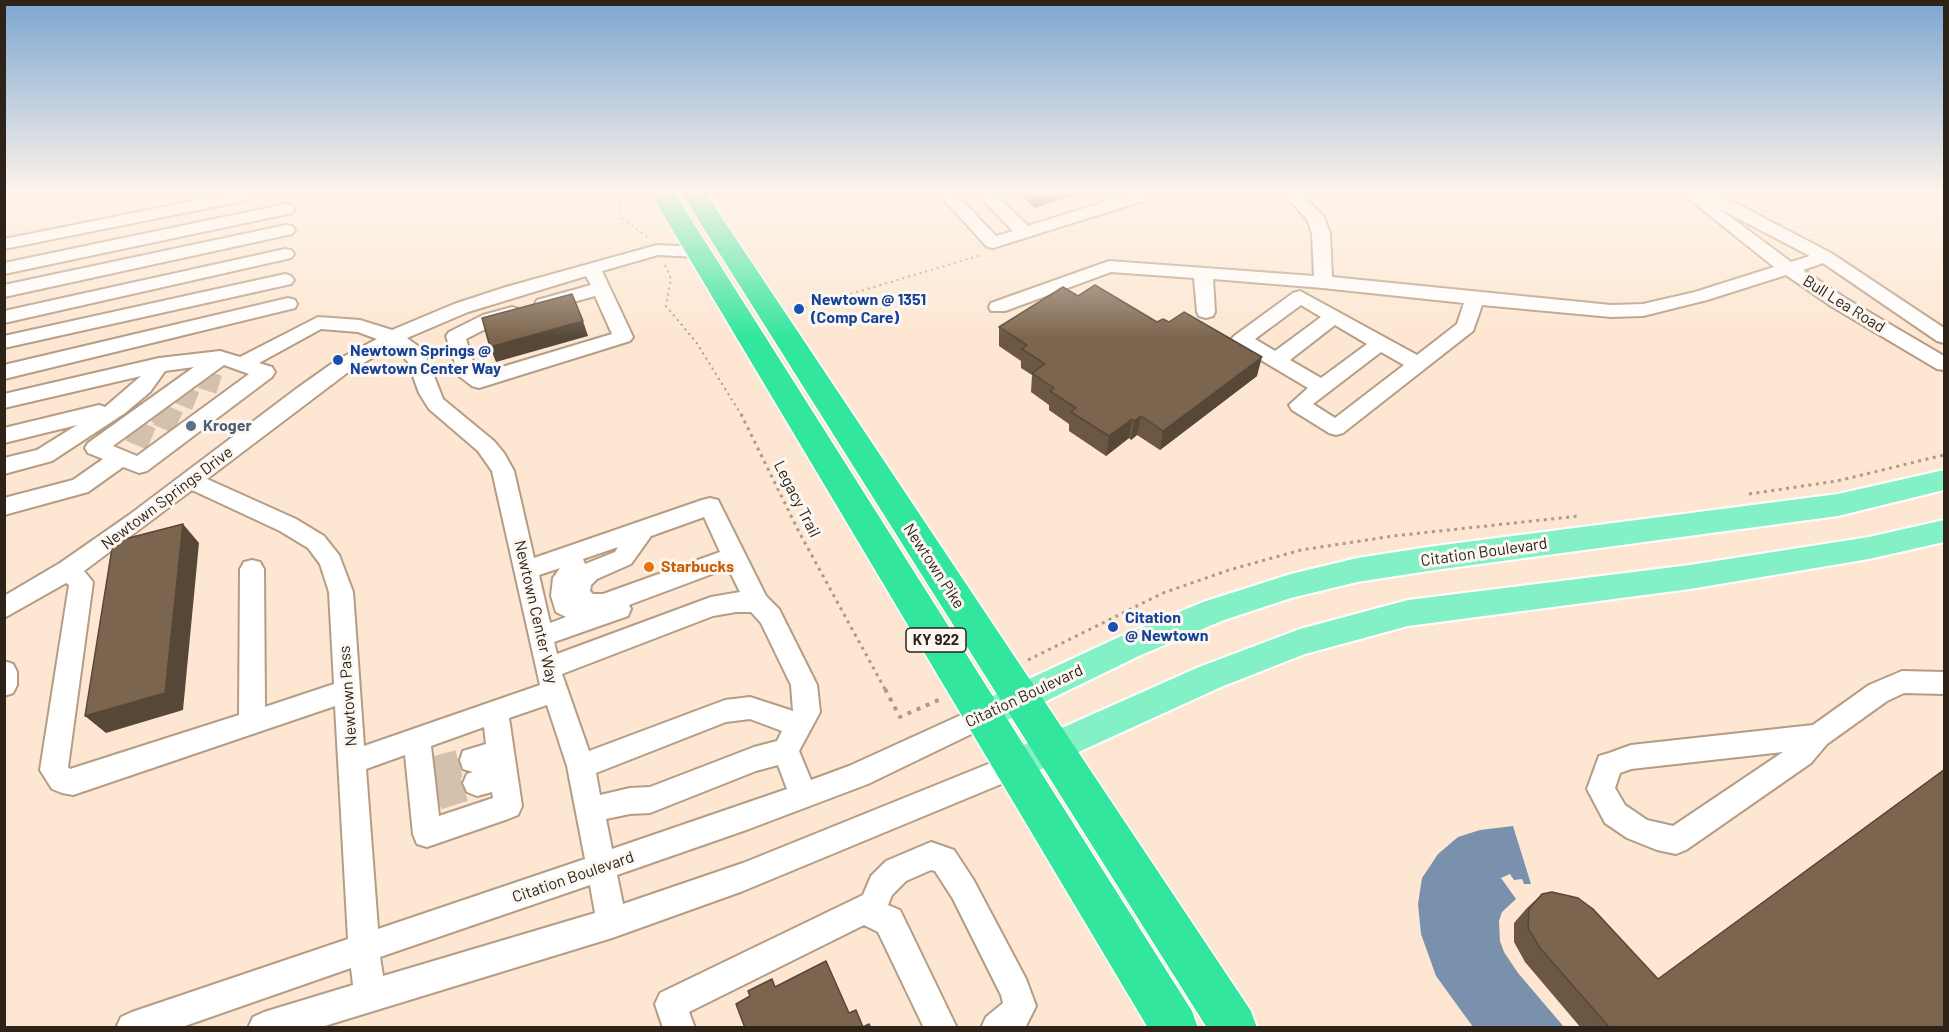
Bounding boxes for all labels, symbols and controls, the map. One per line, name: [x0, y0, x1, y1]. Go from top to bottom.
street label: Bull Lea Road: [1799, 271, 1889, 337]
place label: Newtown @ 1351 (Comp Care): [811, 290, 926, 328]
marker: Newtown @ 1351 (Comp Care): [792, 302, 806, 316]
place label: Newtown Springs @ Newtown Center Way: [350, 341, 501, 379]
marker: Newtown Springs @ Newtown Center Way: [331, 353, 345, 367]
place label: Kroger: [203, 416, 252, 436]
marker: Kroger: [184, 419, 198, 433]
street label: Newtown Springs Drive: [97, 442, 237, 554]
street label: Legacy Trail: [770, 458, 824, 540]
street label: Newtown Pike: [899, 520, 969, 612]
street label: Citation Boulevard: [1419, 534, 1549, 570]
street label: Newtown Center Way: [510, 538, 562, 686]
place label: Starbucks: [661, 557, 734, 577]
marker: Starbucks: [642, 560, 656, 574]
place label: Citation @ Newtown: [1125, 608, 1208, 646]
marker: Citation @ Newtown: [1106, 620, 1120, 634]
road number: KY 922: [906, 628, 966, 652]
street label: Newtown Pass: [335, 645, 361, 747]
street label: Citation Boulevard: [962, 660, 1086, 732]
street label: Citation Boulevard: [510, 847, 636, 907]

